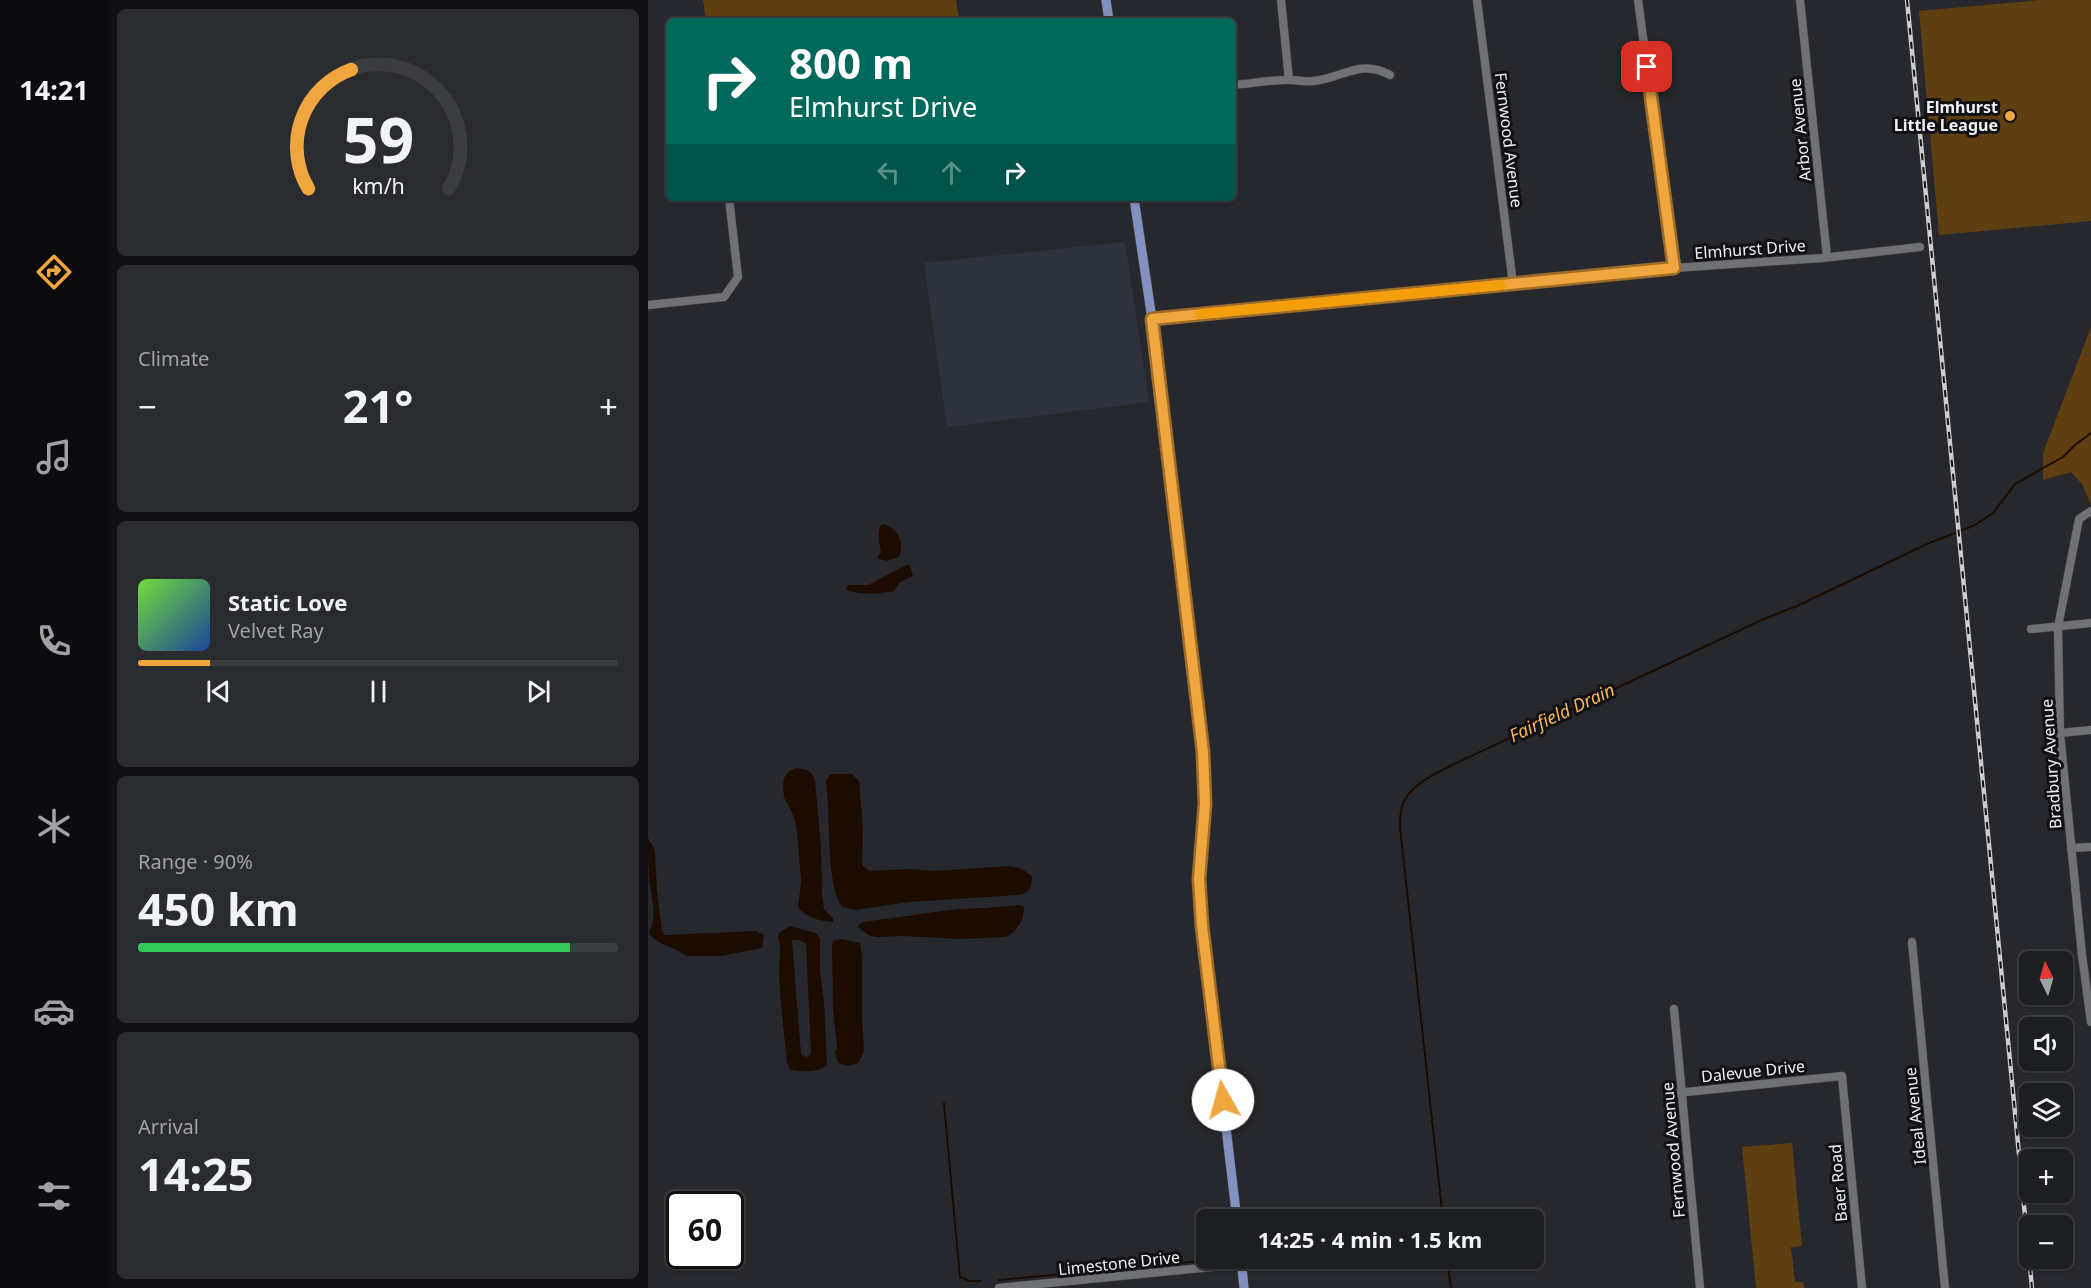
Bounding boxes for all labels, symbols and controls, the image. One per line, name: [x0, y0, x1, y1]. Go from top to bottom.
text: 800 m: [789, 34, 913, 91]
pin: [1621, 41, 1672, 92]
icon: right: [690, 42, 768, 120]
icon: arrive: [1630, 50, 1663, 83]
text: 14:21: [19, 71, 89, 108]
street label: Fernwood Avenue: [1490, 71, 1528, 209]
street label: Arbor Avenue: [1784, 77, 1816, 183]
text: Elmhurst Drive: [789, 88, 977, 125]
place label: Elmhurst Little League: [1894, 96, 1998, 136]
text: 59: [342, 97, 414, 182]
marker: Elmhurst Little League: [2003, 109, 2017, 123]
icon: left: [872, 156, 905, 189]
icon: ahead: [935, 156, 968, 189]
icon: right: [998, 156, 1031, 189]
text: km/h: [352, 172, 404, 201]
street label: Elmhurst Drive: [1694, 234, 1806, 264]
icon: directions: [33, 251, 75, 293]
text: Climate: [138, 345, 209, 372]
text: 21°: [343, 375, 413, 436]
text: −: [138, 384, 157, 429]
text: +: [599, 384, 618, 429]
icon: music: [33, 436, 75, 478]
text: Static Love: [228, 587, 347, 617]
text: Velvet Ray: [228, 617, 324, 644]
icon: phone: [33, 620, 75, 662]
icon: previous: [202, 675, 235, 708]
icon: pause: [362, 675, 395, 708]
icon: next: [522, 675, 555, 708]
water label: Fairfield Drain: [1505, 677, 1618, 747]
street label: Bradbury Avenue: [2035, 698, 2067, 830]
icon: climate: [33, 805, 75, 847]
text: Range · 90%: [138, 848, 253, 875]
text: 450 km: [138, 878, 299, 939]
north arrow: [2019, 951, 2073, 1005]
map controls: [2019, 951, 2073, 1269]
icon: car: [33, 990, 75, 1032]
button: sound: [2019, 1017, 2073, 1071]
street label: Dalevue Drive: [1700, 1055, 1806, 1087]
street label: Ideal Avenue: [1899, 1066, 1931, 1166]
position arrow: [1191, 1068, 1255, 1132]
street label: Fernwood Avenue: [1656, 1081, 1690, 1219]
button: layers: [2019, 1083, 2073, 1137]
text: Arrival: [138, 1113, 199, 1140]
text: 14:25: [138, 1143, 254, 1204]
street label: Baer Road: [1824, 1143, 1852, 1223]
button: +: [2019, 1149, 2073, 1203]
icon: filters: [33, 1175, 75, 1217]
speed limit sign: 60: [666, 1191, 744, 1269]
button: −: [2019, 1215, 2073, 1269]
text: 14:25 · 4 min · 1.5 km: [1258, 1224, 1482, 1254]
street label: Limestone Drive: [1057, 1246, 1181, 1280]

